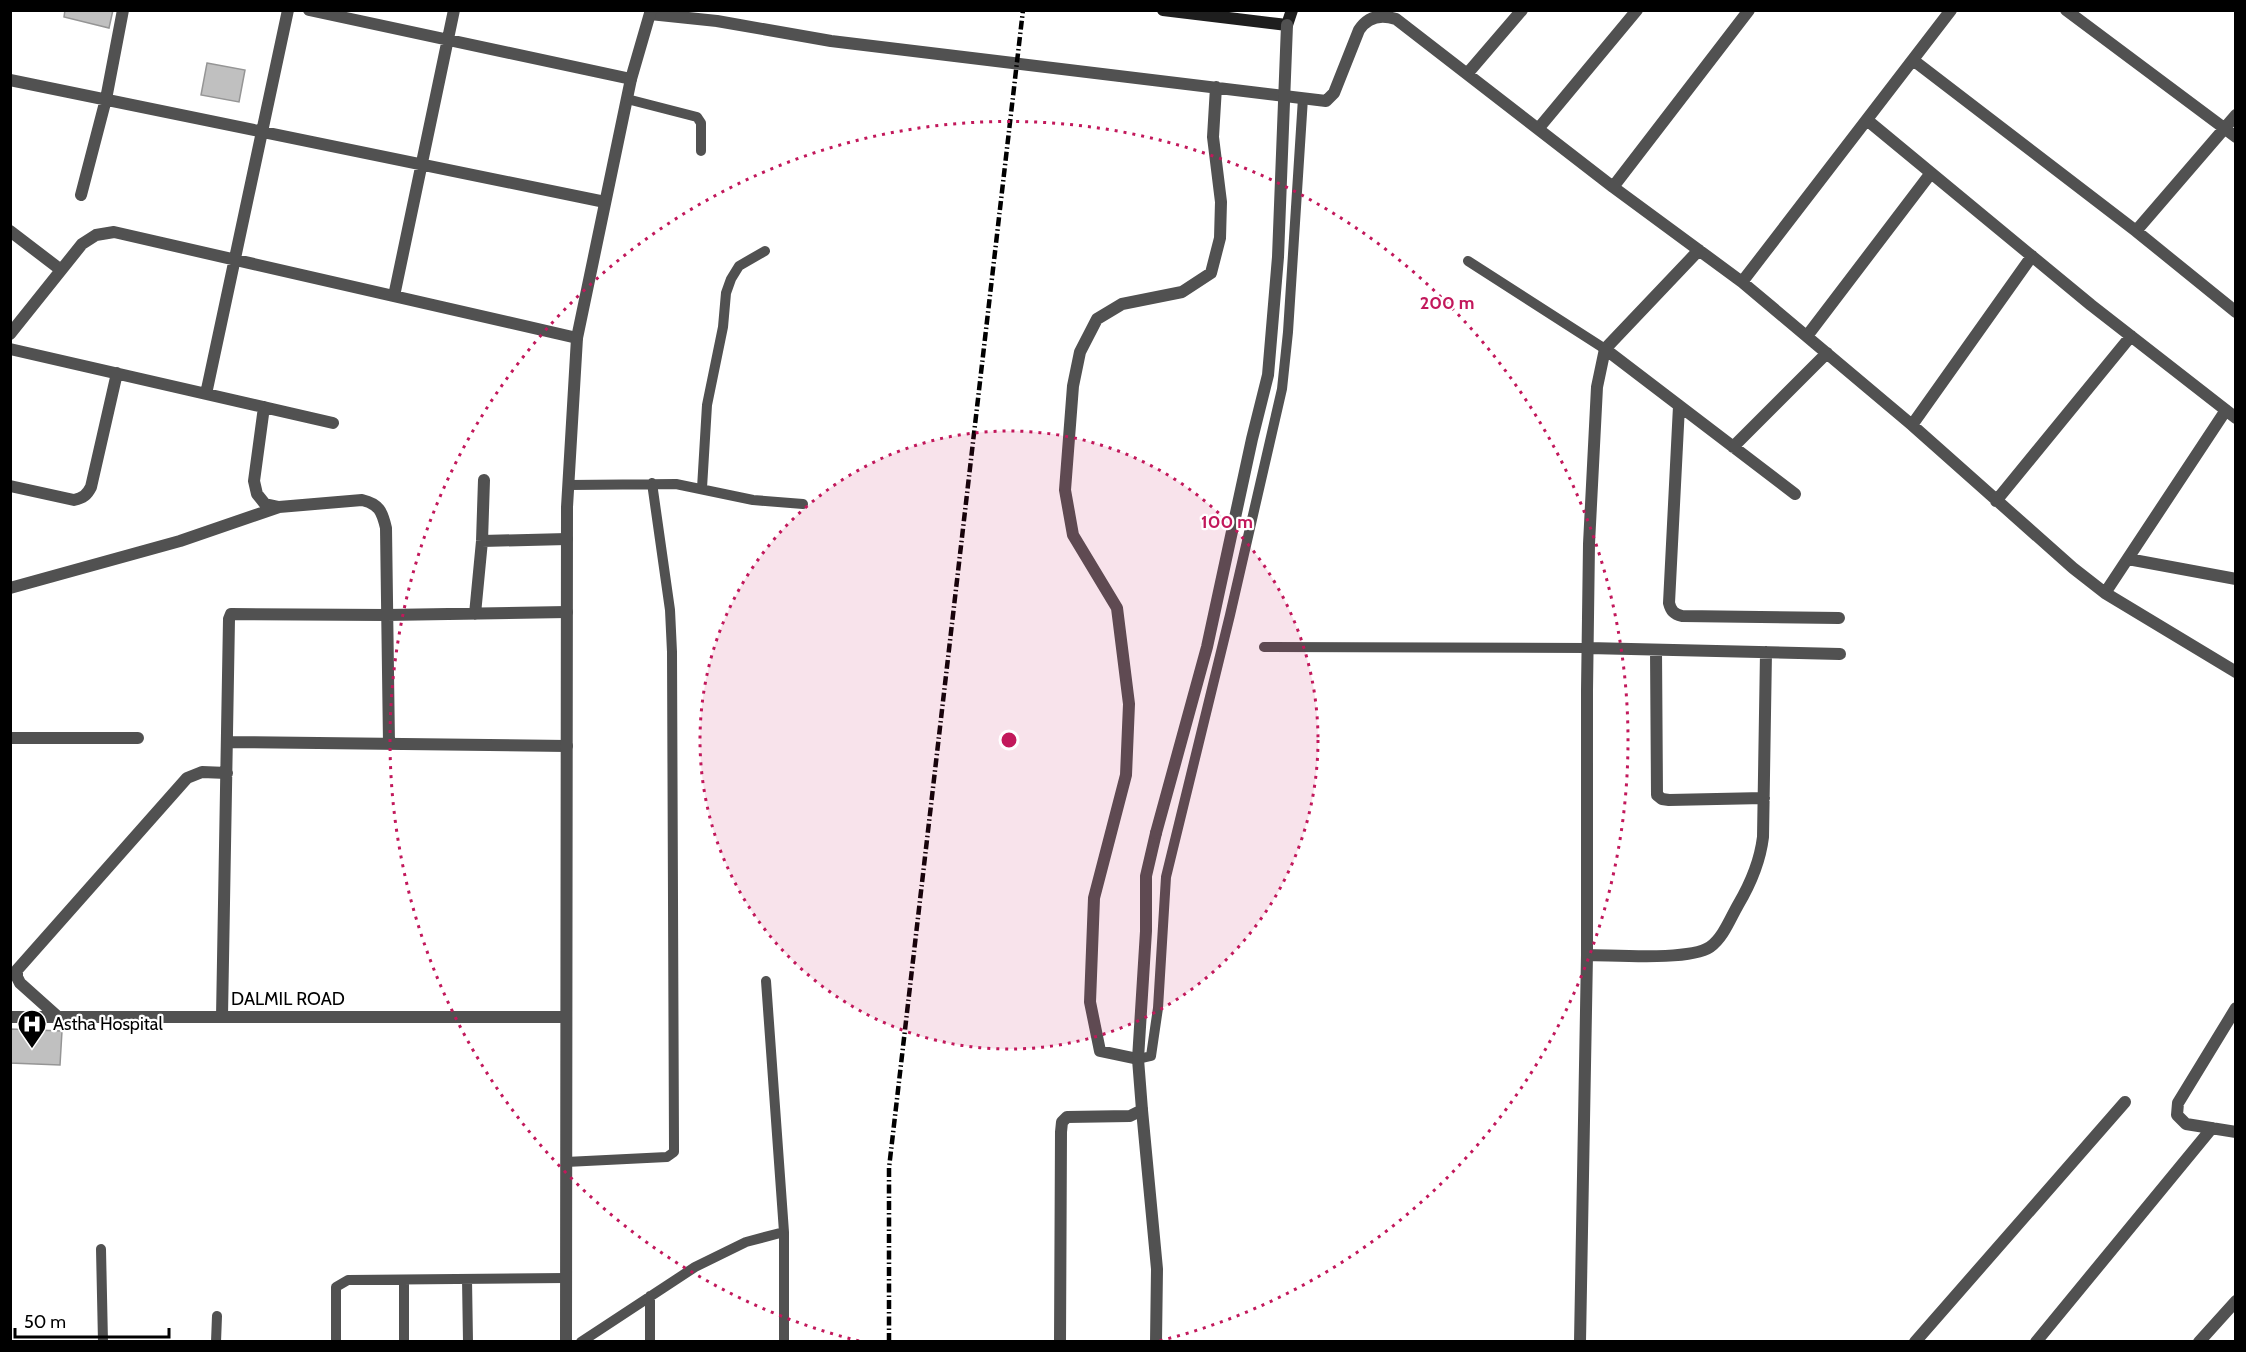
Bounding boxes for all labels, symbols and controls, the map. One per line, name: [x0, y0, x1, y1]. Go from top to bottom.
text: 200 m: [1420, 292, 1474, 314]
text: 100 m: [1201, 511, 1253, 533]
centre of rings: [999, 730, 1019, 750]
street label: DALMIL ROAD: [231, 988, 345, 1010]
hospital icon: Astha Hospital: [16, 1008, 48, 1050]
place label: Astha Hospital: [53, 1013, 163, 1035]
scale bar: [15, 1301, 170, 1339]
text: 50 m: [24, 1311, 66, 1333]

